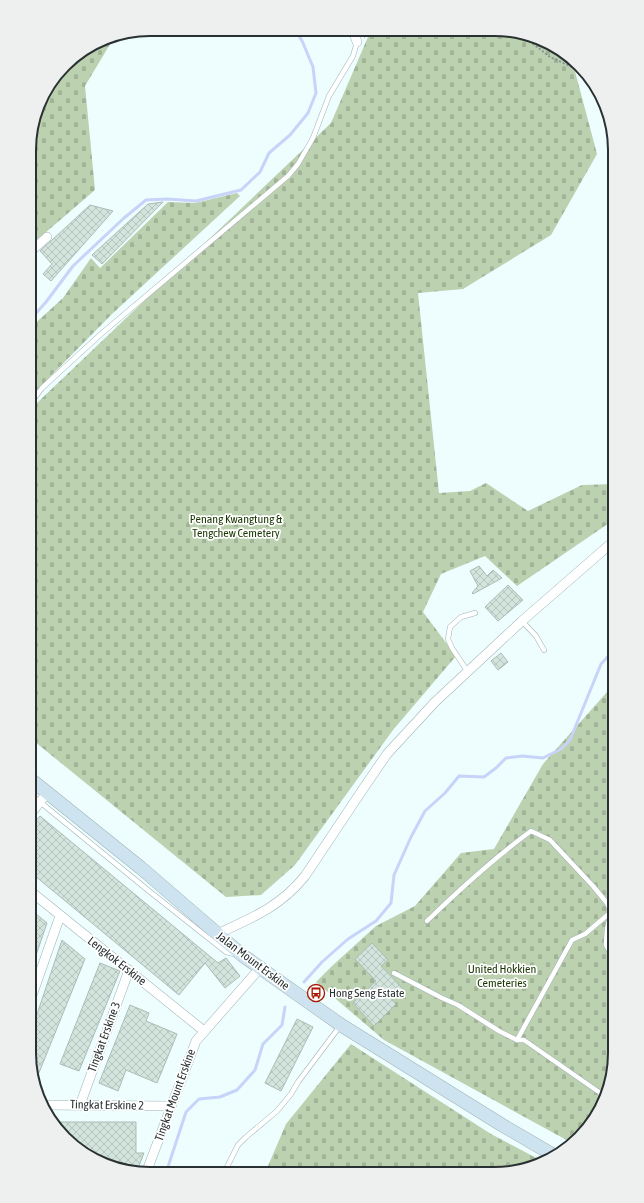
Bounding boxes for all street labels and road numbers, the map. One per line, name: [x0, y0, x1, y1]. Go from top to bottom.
street label: Jalan Mount Erskine: [214, 929, 292, 993]
street label: Lengkok Erskine: [85, 934, 149, 988]
street label: Tingkat Erskine 3: [85, 1000, 123, 1074]
street label: Tingkat Mount Erskine: [152, 1047, 198, 1143]
street label: Tingkat Erskine 2: [70, 1097, 144, 1113]

